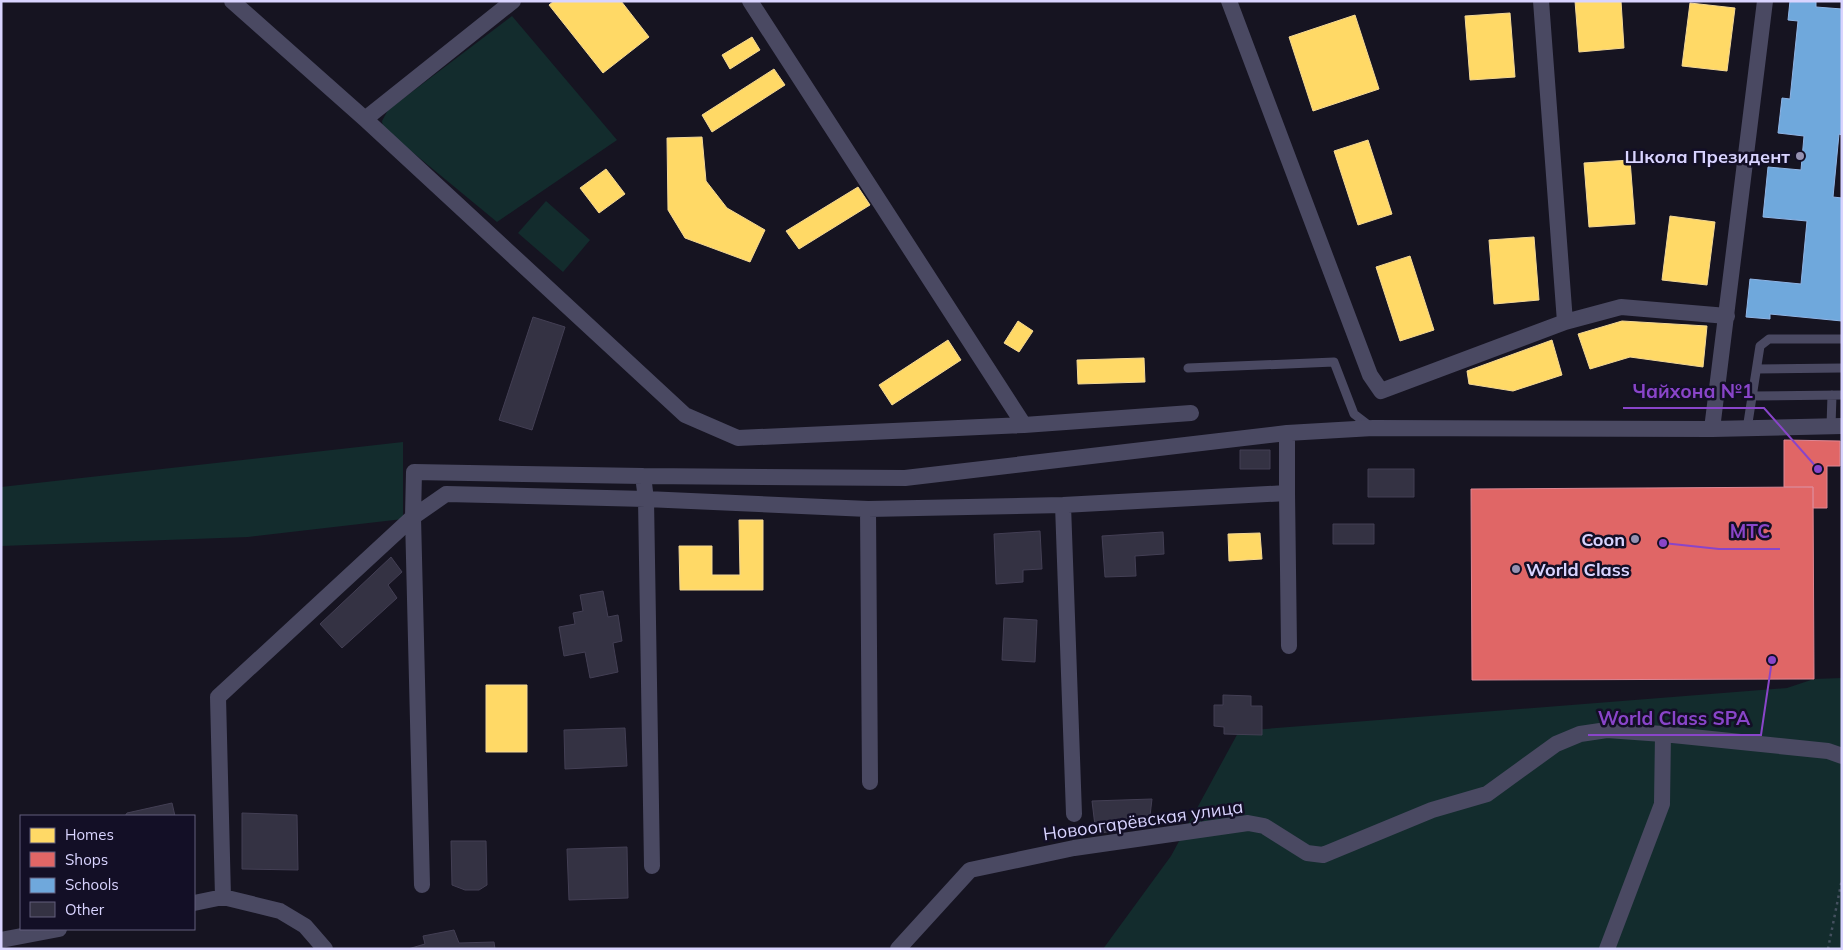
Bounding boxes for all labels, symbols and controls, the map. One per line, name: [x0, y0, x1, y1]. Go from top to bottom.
place label: Школа Президент: [1625, 145, 1790, 168]
marker: Школа Президент: [1794, 150, 1806, 162]
callout: Чайхона №1: [1623, 374, 1764, 408]
text: Чайхона №1: [1633, 379, 1753, 403]
callout: МТС: [1719, 515, 1780, 549]
text: МТС: [1730, 519, 1770, 543]
place label: Coon: [1581, 528, 1625, 551]
marker: Coon: [1629, 533, 1641, 545]
place label: World Class: [1526, 558, 1630, 581]
marker: World Class: [1510, 563, 1522, 575]
callout: World Class SPA: [1588, 701, 1761, 735]
text: World Class SPA: [1598, 706, 1751, 730]
street label: Новоогарёвская улица: [1041, 795, 1245, 845]
legend: [20, 815, 195, 930]
text: Homes: [65, 825, 114, 844]
text: Shops: [65, 850, 108, 869]
text: Schools: [65, 875, 119, 894]
text: Other: [65, 900, 105, 919]

